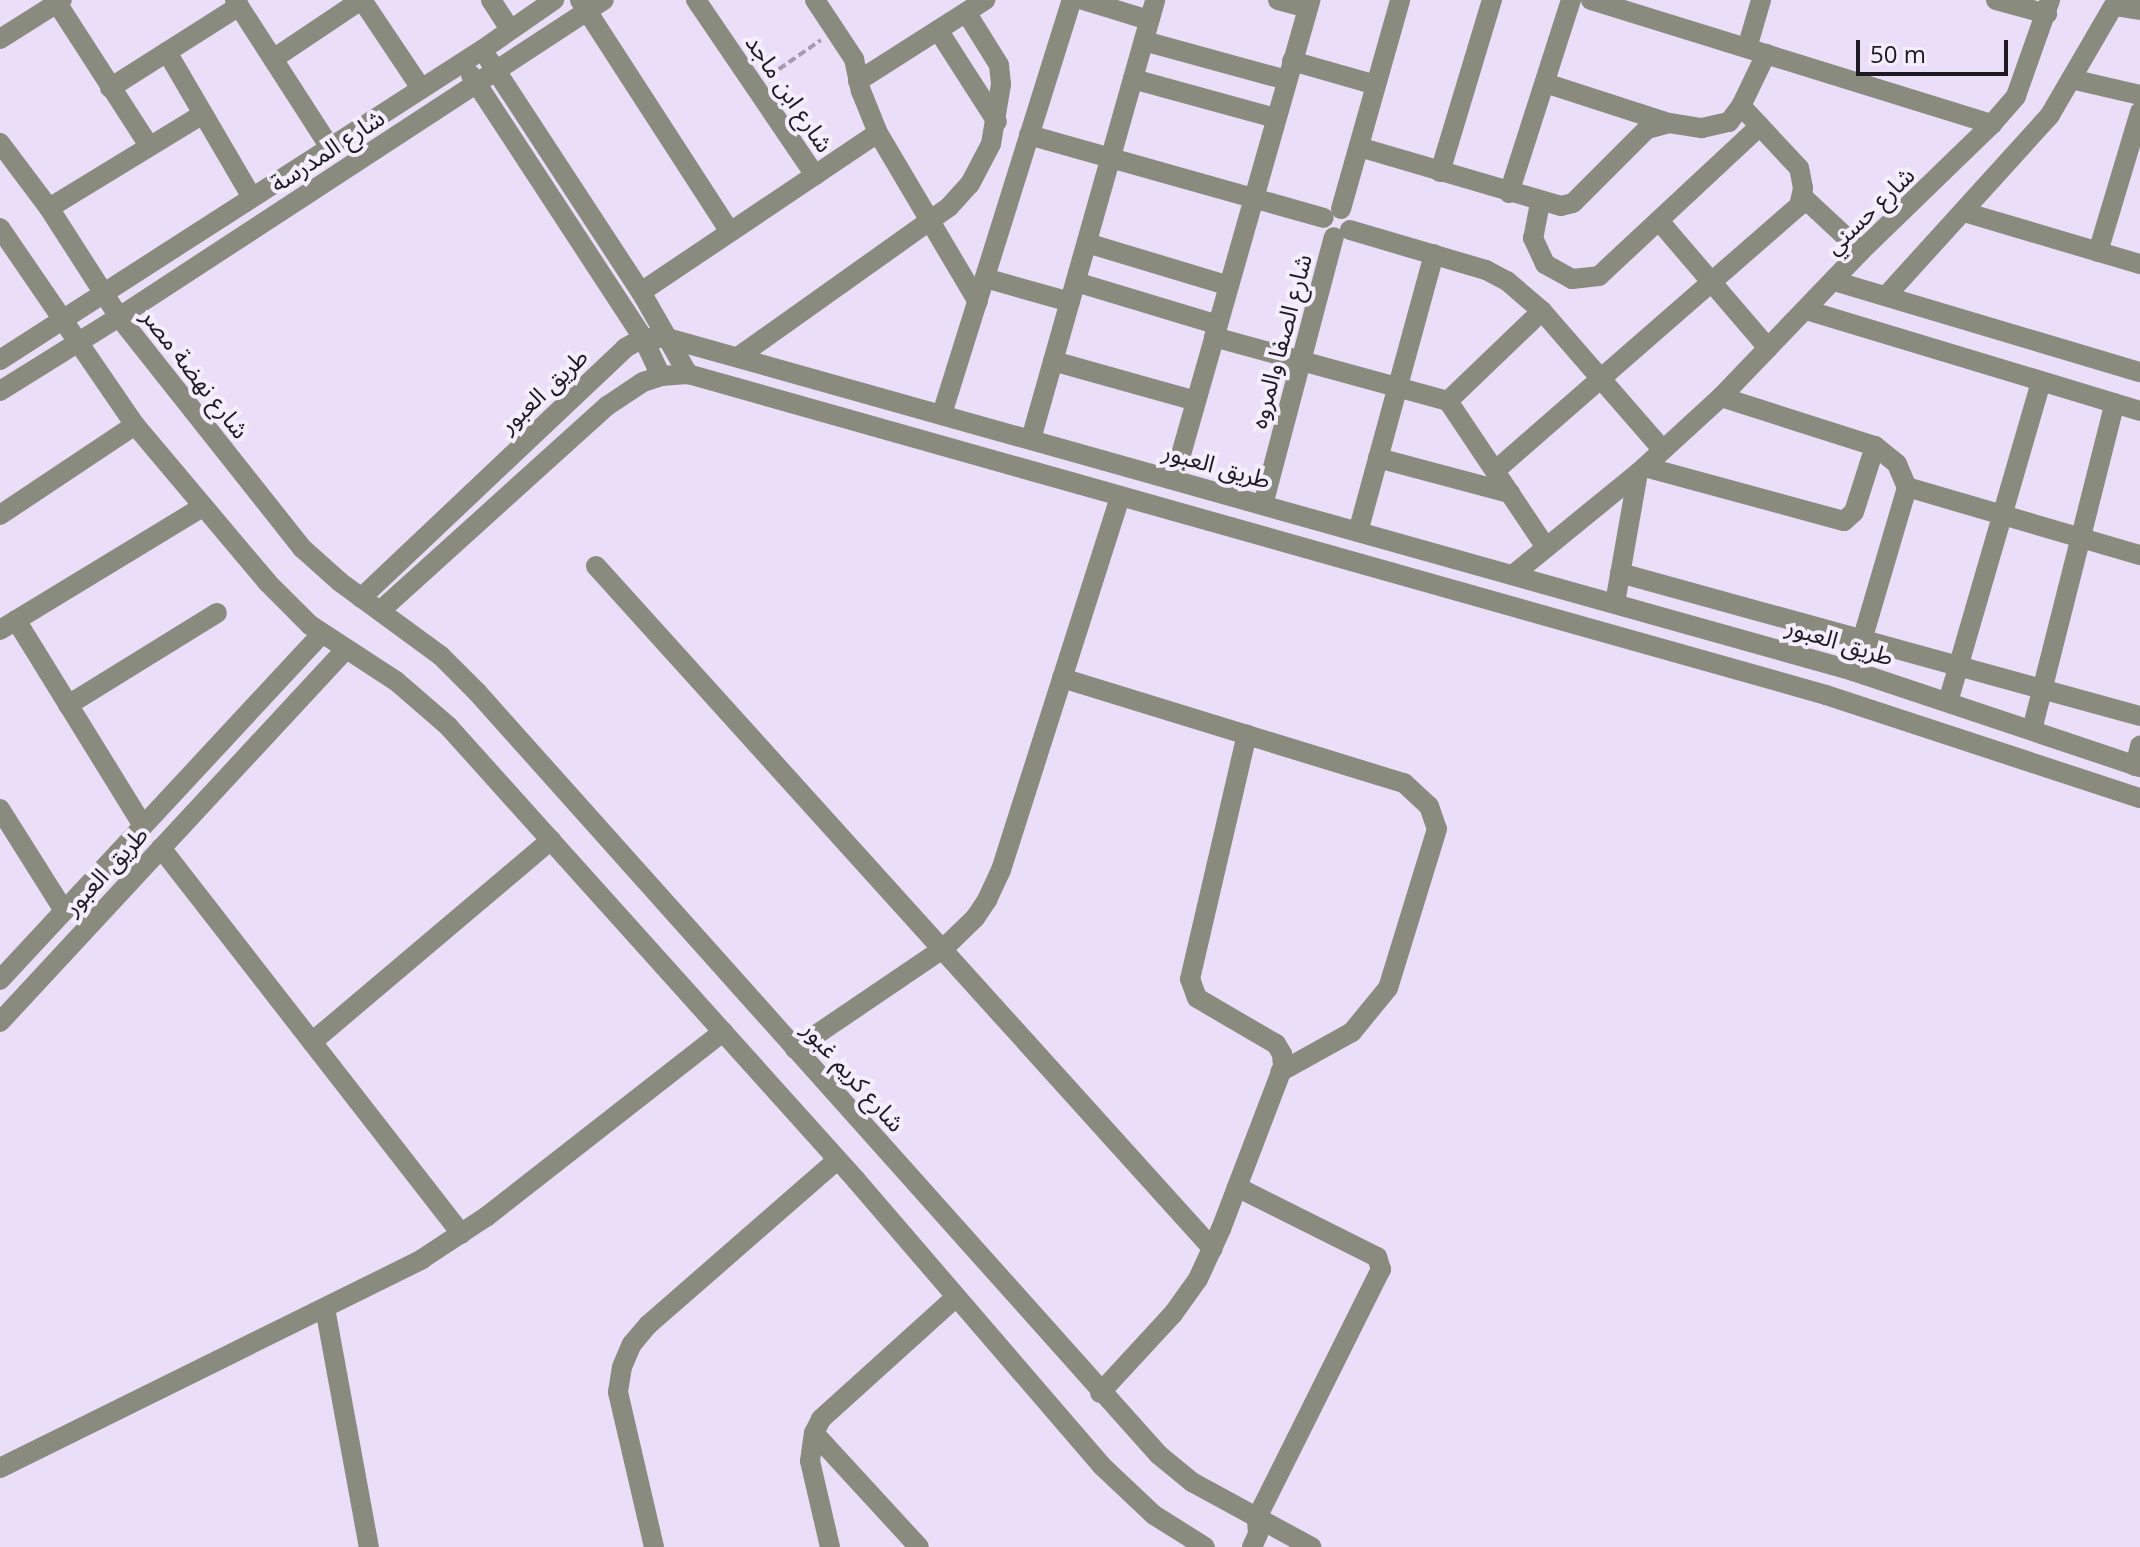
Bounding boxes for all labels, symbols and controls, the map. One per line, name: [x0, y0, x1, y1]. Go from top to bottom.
scale bar: [1860, 24, 2012, 74]
street label: شارع ابن ماجد: [740, 29, 840, 157]
text: 50 m: [1870, 37, 1926, 70]
street label: شارع المدرسة: [265, 102, 389, 198]
street label: شارع حسني: [1818, 160, 1920, 260]
street label: شارع الصفا والمروه: [1243, 251, 1317, 431]
street label: شارع نهضة مصر: [136, 302, 256, 444]
street label: طريق العبور: [493, 342, 593, 438]
street label: طريق العبور: [1160, 436, 1274, 494]
street label: طريق العبور: [1783, 611, 1897, 671]
street label: طريق العبور: [57, 820, 153, 920]
street label: شارع كريم غبور: [797, 1015, 911, 1137]

